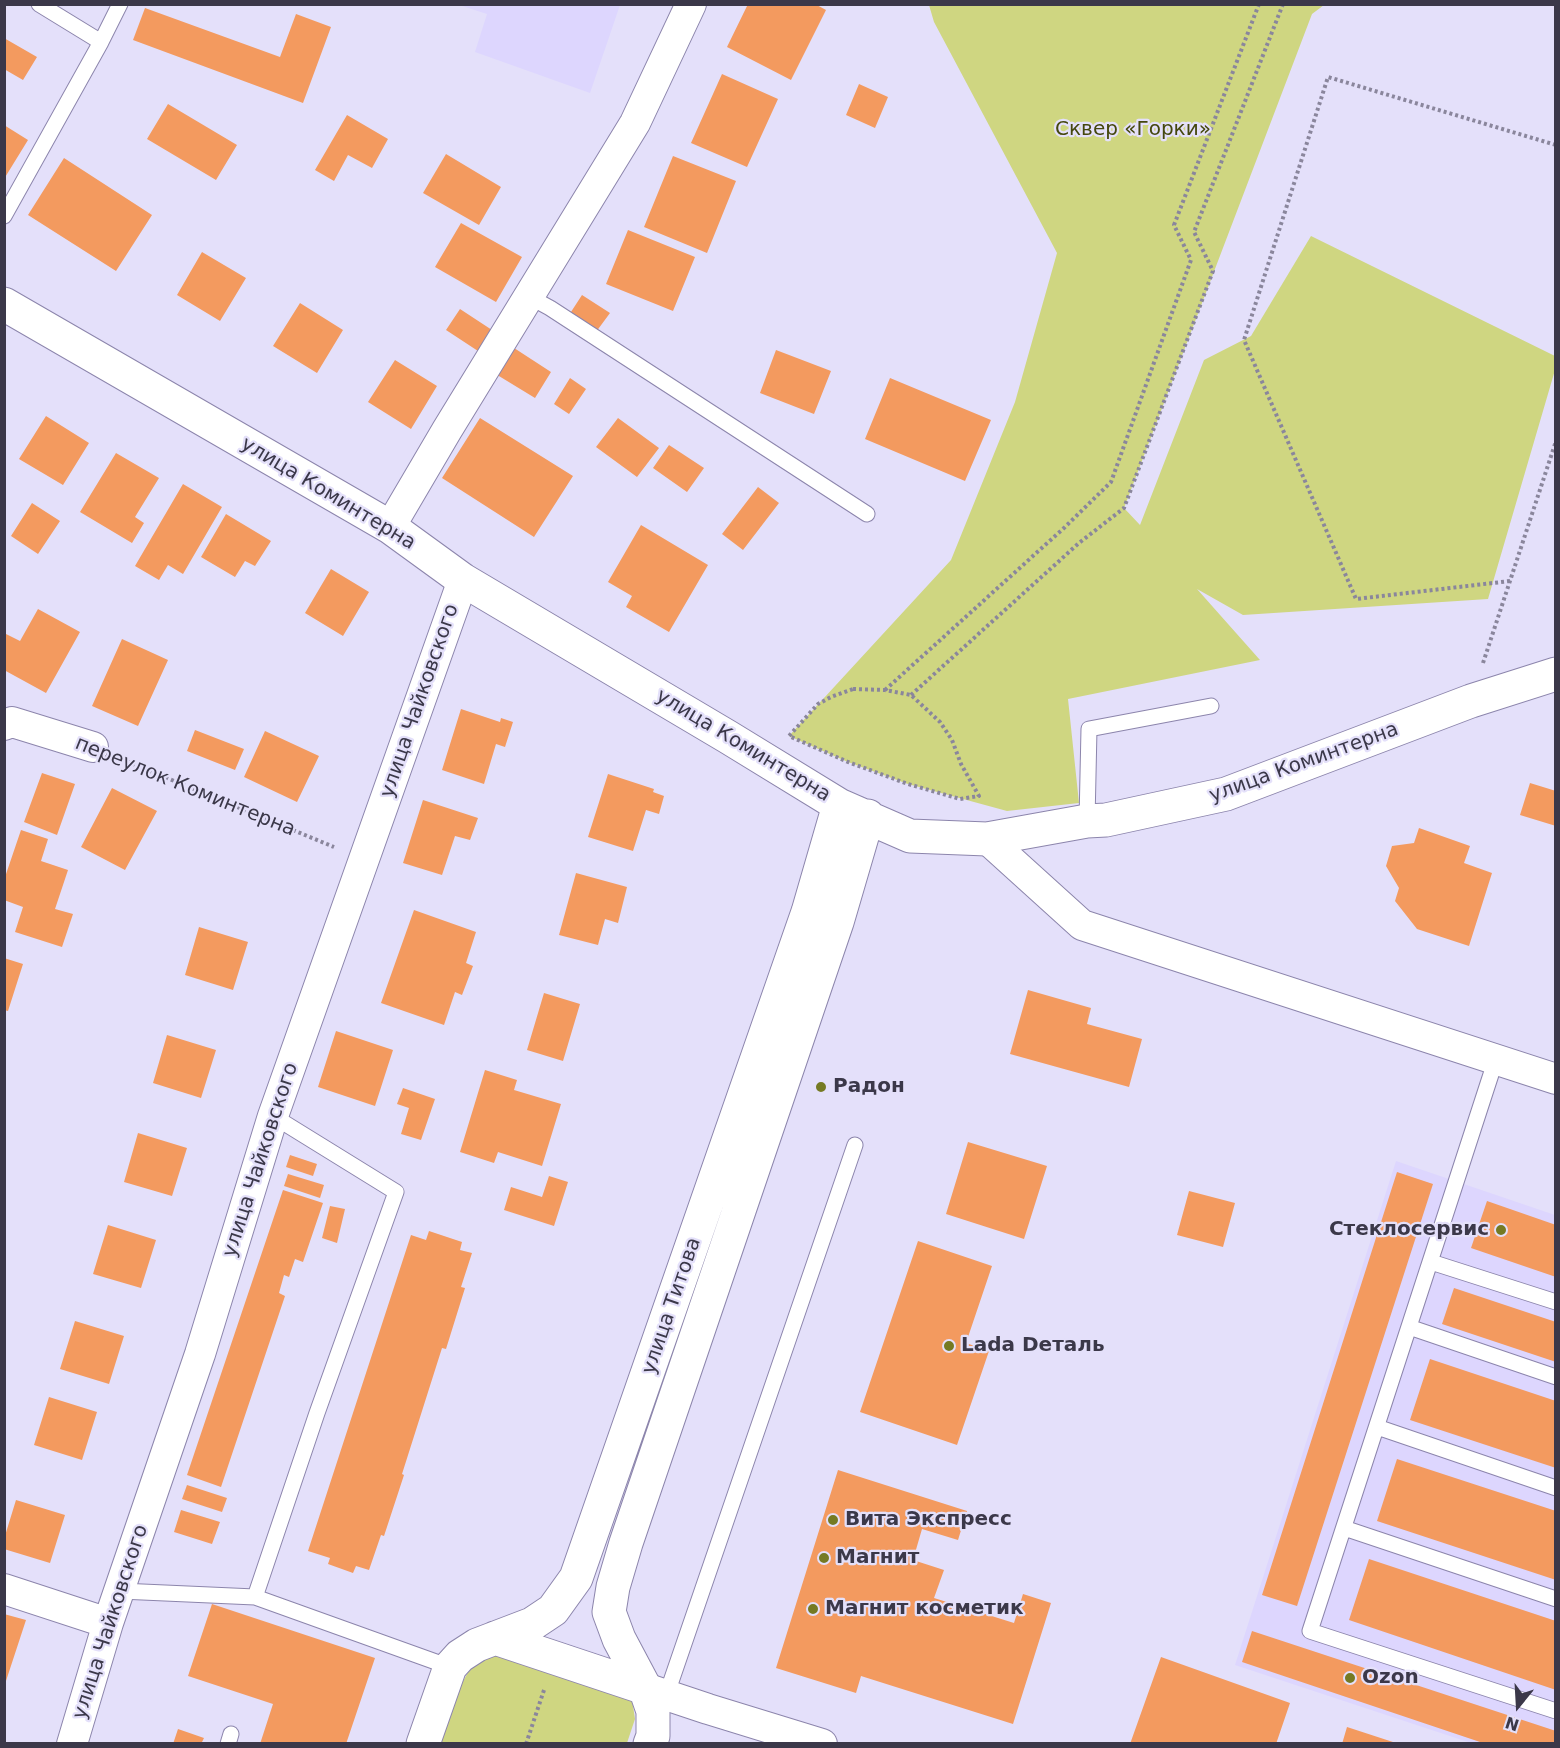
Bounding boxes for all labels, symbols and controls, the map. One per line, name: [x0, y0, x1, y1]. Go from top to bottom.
park label: Сквер «Горки»: [1055, 118, 1211, 142]
street label: улица Коминтерна: [236, 432, 420, 556]
street label: улица Чайковского: [376, 601, 464, 801]
street label: улица Коминтерна: [651, 684, 835, 808]
street label: улица Коминтерна: [1206, 718, 1402, 808]
street label: переулок Коминтерна: [71, 732, 299, 842]
street label: улица Чайковского: [218, 1060, 304, 1260]
place label: Радон: [833, 1075, 905, 1099]
marker: Радон: [814, 1080, 828, 1094]
place label: Стеклосервис: [1329, 1218, 1489, 1242]
marker: Стеклосервис: [1494, 1223, 1508, 1237]
street label: улица Титова: [637, 1234, 707, 1378]
place label: Lada Dеталь: [961, 1334, 1105, 1358]
marker: Lada Dеталь: [942, 1339, 956, 1353]
place label: Вита Экспресс: [845, 1508, 1012, 1532]
marker: Вита Экспресс: [826, 1513, 840, 1527]
street label: улица Чайковского: [68, 1522, 154, 1722]
place label: Магнит: [836, 1546, 919, 1570]
marker: Магнит: [817, 1551, 831, 1565]
place label: Магнит косметик: [825, 1597, 1023, 1621]
marker: Магнит косметик: [806, 1602, 820, 1616]
place label: Ozon: [1362, 1666, 1419, 1690]
marker: Ozon: [1343, 1671, 1357, 1685]
north arrow: [1488, 1676, 1548, 1736]
text: N: [1503, 1712, 1522, 1735]

